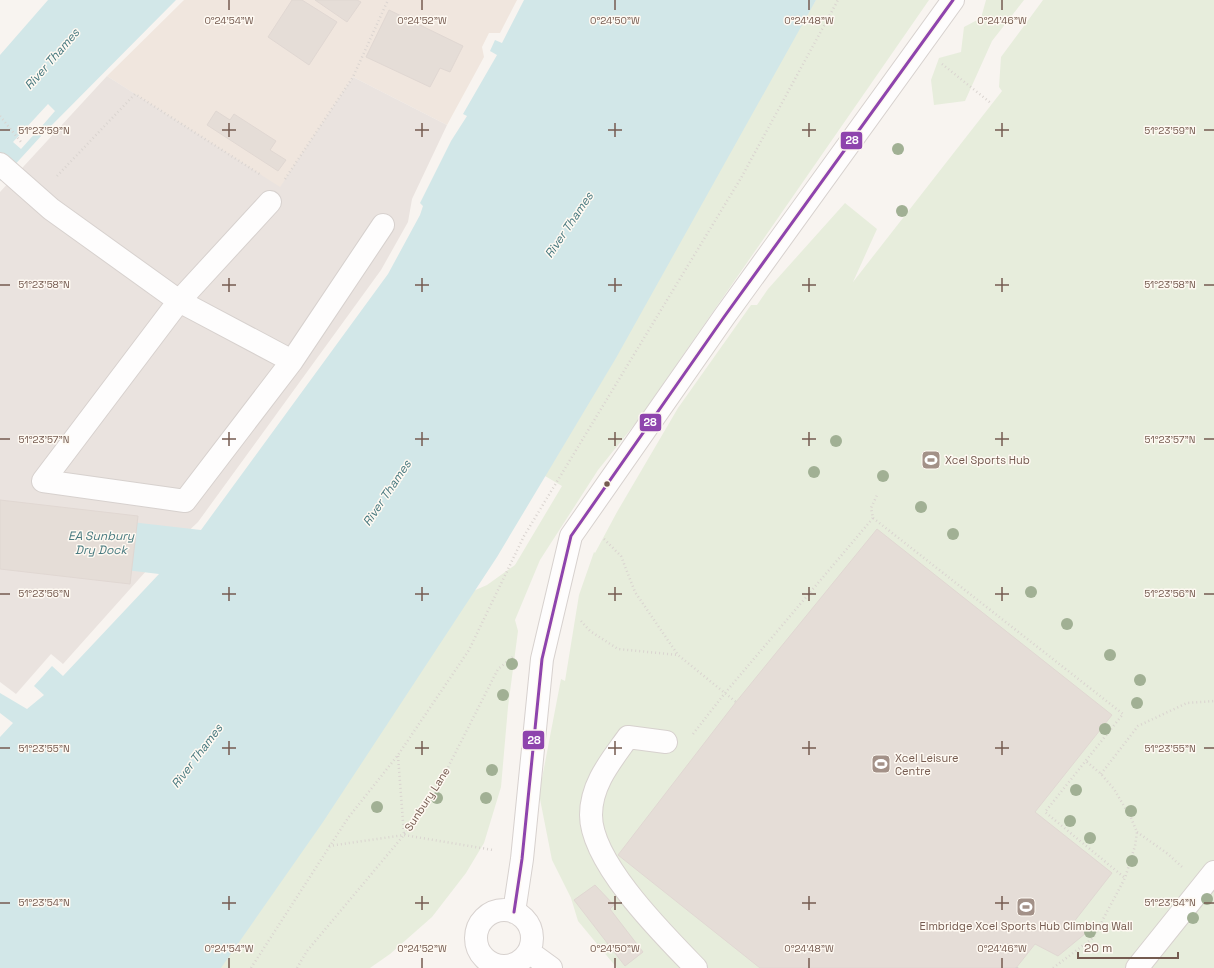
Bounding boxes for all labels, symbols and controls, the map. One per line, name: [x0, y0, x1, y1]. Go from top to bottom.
text: 0°24'54"W: [204, 14, 254, 27]
text: 0°24'52"W: [397, 14, 447, 27]
text: 0°24'50"W: [590, 14, 640, 27]
text: 0°24'48"W: [784, 14, 834, 27]
text: 0°24'46"W: [977, 14, 1027, 27]
water label: River Thames: [21, 24, 83, 93]
text: 51°23'59"N: [18, 124, 70, 137]
text: 51°23'59"N: [1144, 124, 1196, 137]
line badge: 28: [840, 131, 863, 150]
text: 28: [845, 133, 859, 147]
water label: River Thames: [541, 188, 597, 261]
text: 51°23'58"N: [18, 278, 70, 291]
text: 51°23'58"N: [1144, 278, 1196, 291]
line badge: 28: [639, 413, 662, 432]
text: 28: [643, 415, 657, 429]
text: 51°23'57"N: [19, 433, 69, 446]
text: 51°23'57"N: [1145, 433, 1195, 446]
sports icon: Xcel Sports Hub: [920, 449, 942, 471]
place label: Xcel Sports Hub: [945, 453, 1030, 467]
water label: River Thames: [359, 456, 415, 529]
unlabelled marker: [602, 479, 612, 489]
water label: EA Sunbury Dry Dock: [68, 528, 135, 558]
text: 51°23'56"N: [18, 587, 70, 600]
text: 51°23'56"N: [1144, 587, 1196, 600]
water label: River Thames: [168, 720, 227, 791]
line badge: 28: [522, 730, 545, 750]
text: 28: [527, 733, 541, 747]
text: 51°23'55"N: [18, 742, 70, 755]
text: 51°23'55"N: [1144, 742, 1196, 755]
place label: Xcel Leisure Centre: [895, 751, 959, 778]
sports icon: Xcel Leisure Centre: [870, 753, 892, 775]
street label: Sunbury Lane: [401, 764, 453, 834]
text: 51°23'54"N: [18, 896, 70, 909]
sports icon: Elmbridge Xcel Sports Hub Climbing Wall: [1015, 896, 1037, 918]
text: 51°23'54"N: [1144, 896, 1196, 909]
place label: Elmbridge Xcel Sports Hub Climbing Wall: [920, 919, 1132, 933]
scale bar: [1078, 934, 1178, 960]
text: 20 m: [1084, 940, 1112, 956]
text: 0°24'54"W: [204, 942, 254, 955]
text: 0°24'52"W: [397, 942, 447, 955]
text: 0°24'50"W: [590, 942, 640, 955]
text: 0°24'48"W: [784, 942, 834, 955]
text: 0°24'46"W: [977, 942, 1027, 955]

